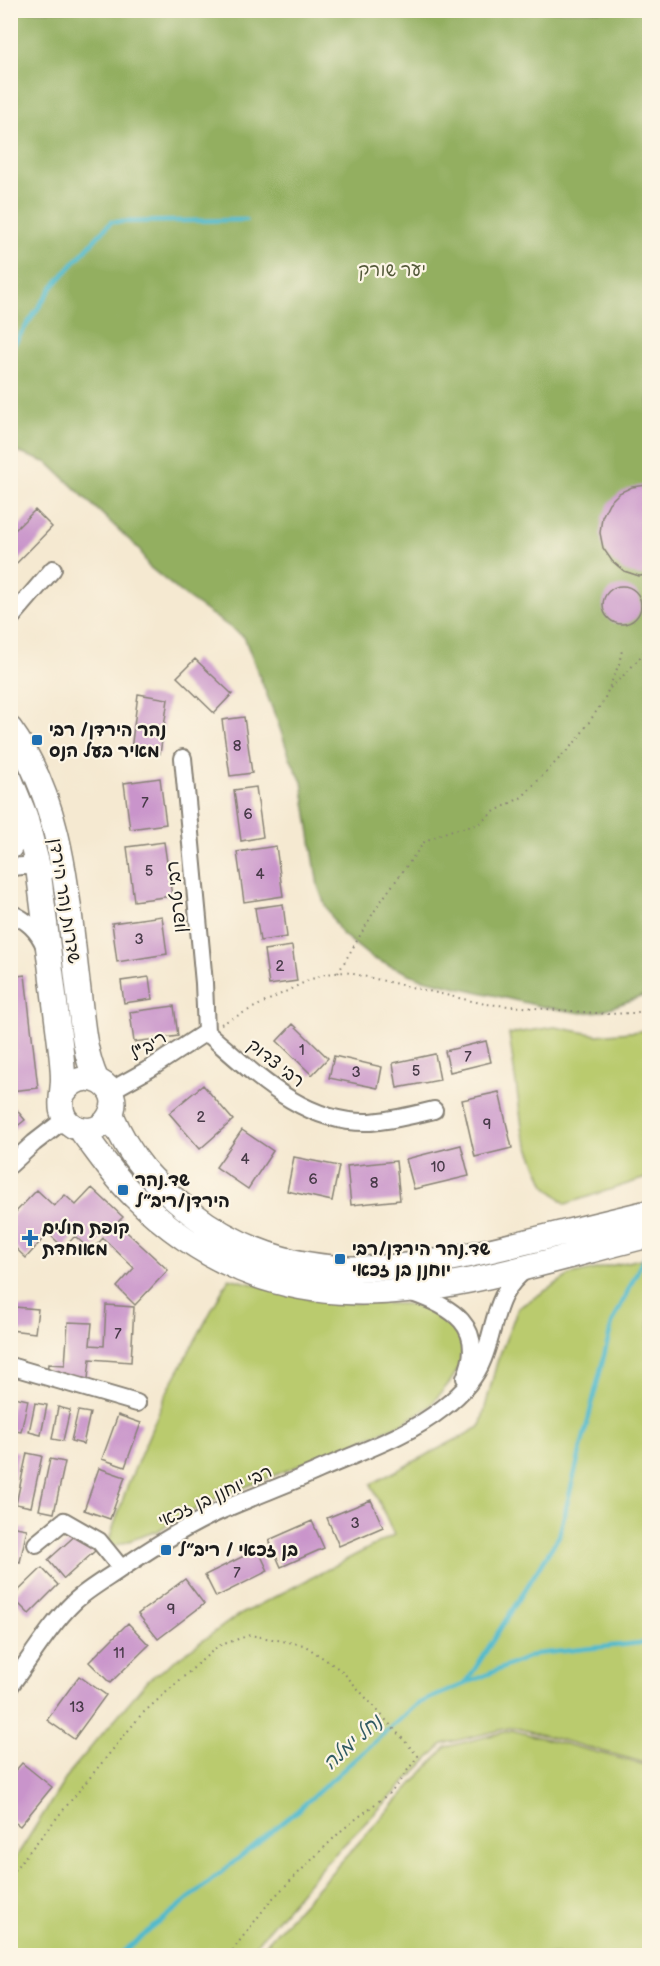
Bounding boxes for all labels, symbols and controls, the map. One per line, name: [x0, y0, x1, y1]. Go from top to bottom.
park label: יער שורק: [358, 260, 426, 281]
place label: נהר הירדן/ רבי מאיר בעל הנס: [49, 720, 166, 762]
marker: נהר הירדן/ רבי מאיר בעל הנס: [30, 733, 44, 747]
house number: 8: [233, 737, 242, 756]
house number: 7: [141, 794, 149, 813]
house number: 6: [243, 805, 253, 824]
street label: שדרות נהר הירדן: [44, 837, 85, 965]
street label: רבי טרפון: [162, 860, 191, 934]
house number: 5: [145, 862, 153, 881]
house number: 4: [255, 865, 265, 884]
house number: 3: [134, 930, 144, 949]
house number: 2: [276, 957, 285, 976]
street label: ריב"ל: [126, 1027, 170, 1066]
street label: רבי צדוק: [243, 1035, 308, 1092]
house number: 1: [299, 1041, 305, 1060]
house number: 7: [464, 1048, 472, 1067]
house number: 5: [412, 1062, 420, 1081]
house number: 3: [351, 1063, 361, 1082]
house number: 2: [197, 1108, 206, 1127]
house number: 9: [483, 1115, 491, 1134]
house number: 4: [240, 1150, 250, 1169]
house number: 10: [431, 1158, 445, 1177]
place label: שד.נהר הירדן/ריב״ל: [135, 1170, 230, 1212]
house number: 6: [308, 1170, 318, 1189]
house number: 8: [370, 1174, 379, 1193]
marker: שד.נהר הירדן/ריב״ל: [116, 1183, 130, 1197]
place label: קופת חולים מאוחדת: [42, 1218, 130, 1260]
marker: קופת חולים מאוחדת: [23, 1231, 37, 1245]
place label: שד.נהר הירדן/רבי יוחנן בן זכאי: [352, 1239, 491, 1281]
marker: שד.נהר הירדן/רבי יוחנן בן זכאי: [333, 1252, 347, 1266]
house number: 7: [114, 1325, 122, 1344]
street label: רבי יוחנן בן זכאי: [155, 1461, 276, 1532]
house number: 3: [350, 1514, 360, 1533]
place label: בן זכאי / ריב״ל: [178, 1540, 298, 1561]
marker: בן זכאי / ריב״ל: [159, 1543, 173, 1557]
house number: 7: [233, 1564, 241, 1583]
house number: 9: [167, 1600, 175, 1619]
house number: 11: [113, 1644, 125, 1663]
house number: 13: [69, 1698, 85, 1717]
water label: נחל ימלה: [318, 1709, 388, 1776]

